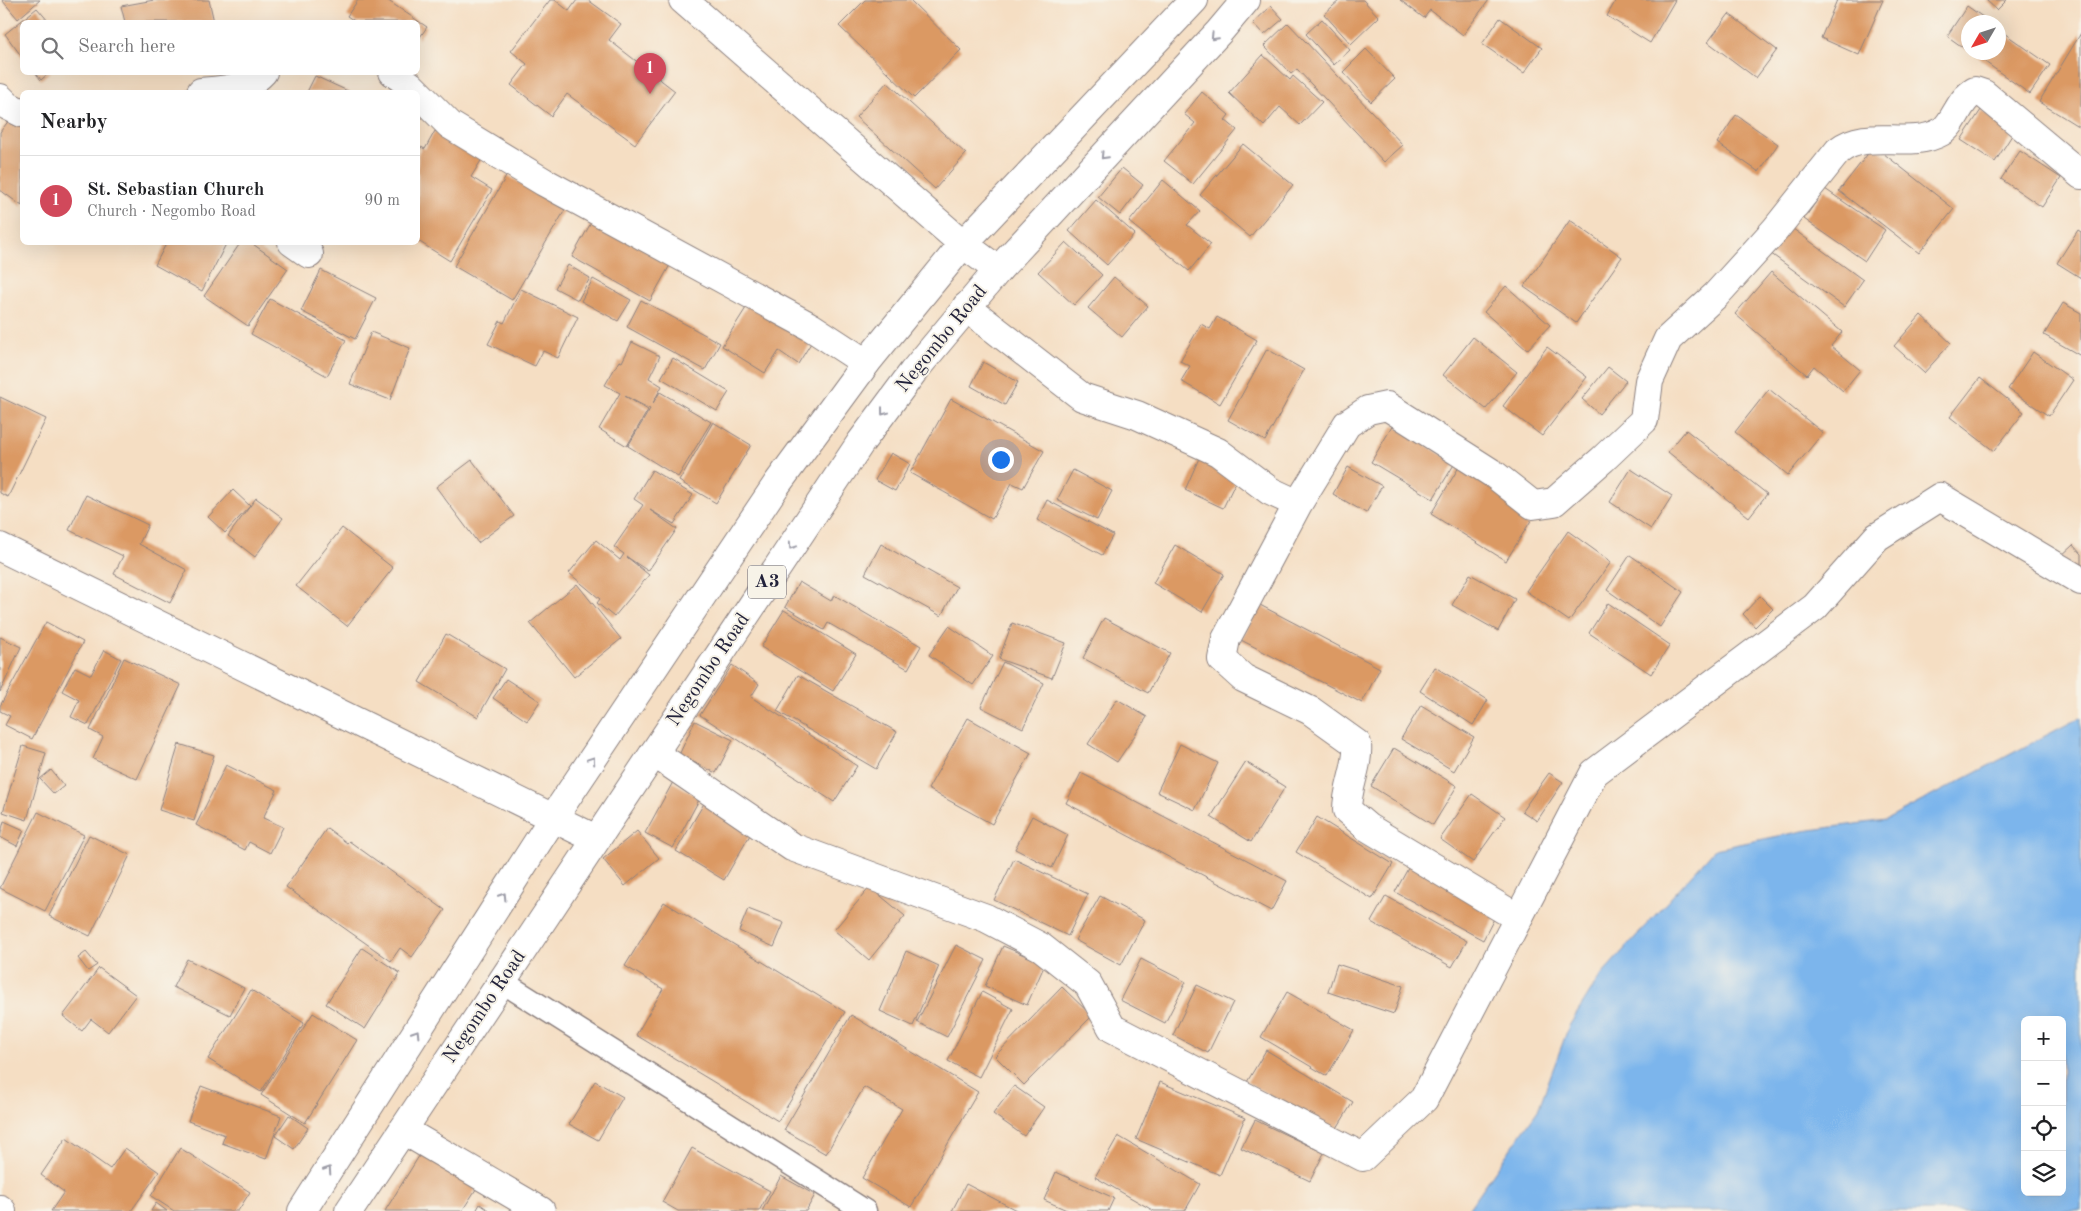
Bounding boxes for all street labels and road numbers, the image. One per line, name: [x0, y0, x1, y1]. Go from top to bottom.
street label: Negombo Road: [893, 282, 991, 396]
road number: A3: [748, 566, 786, 598]
street label: Negombo Road: [664, 610, 754, 730]
street label: Negombo Road: [440, 947, 530, 1067]

